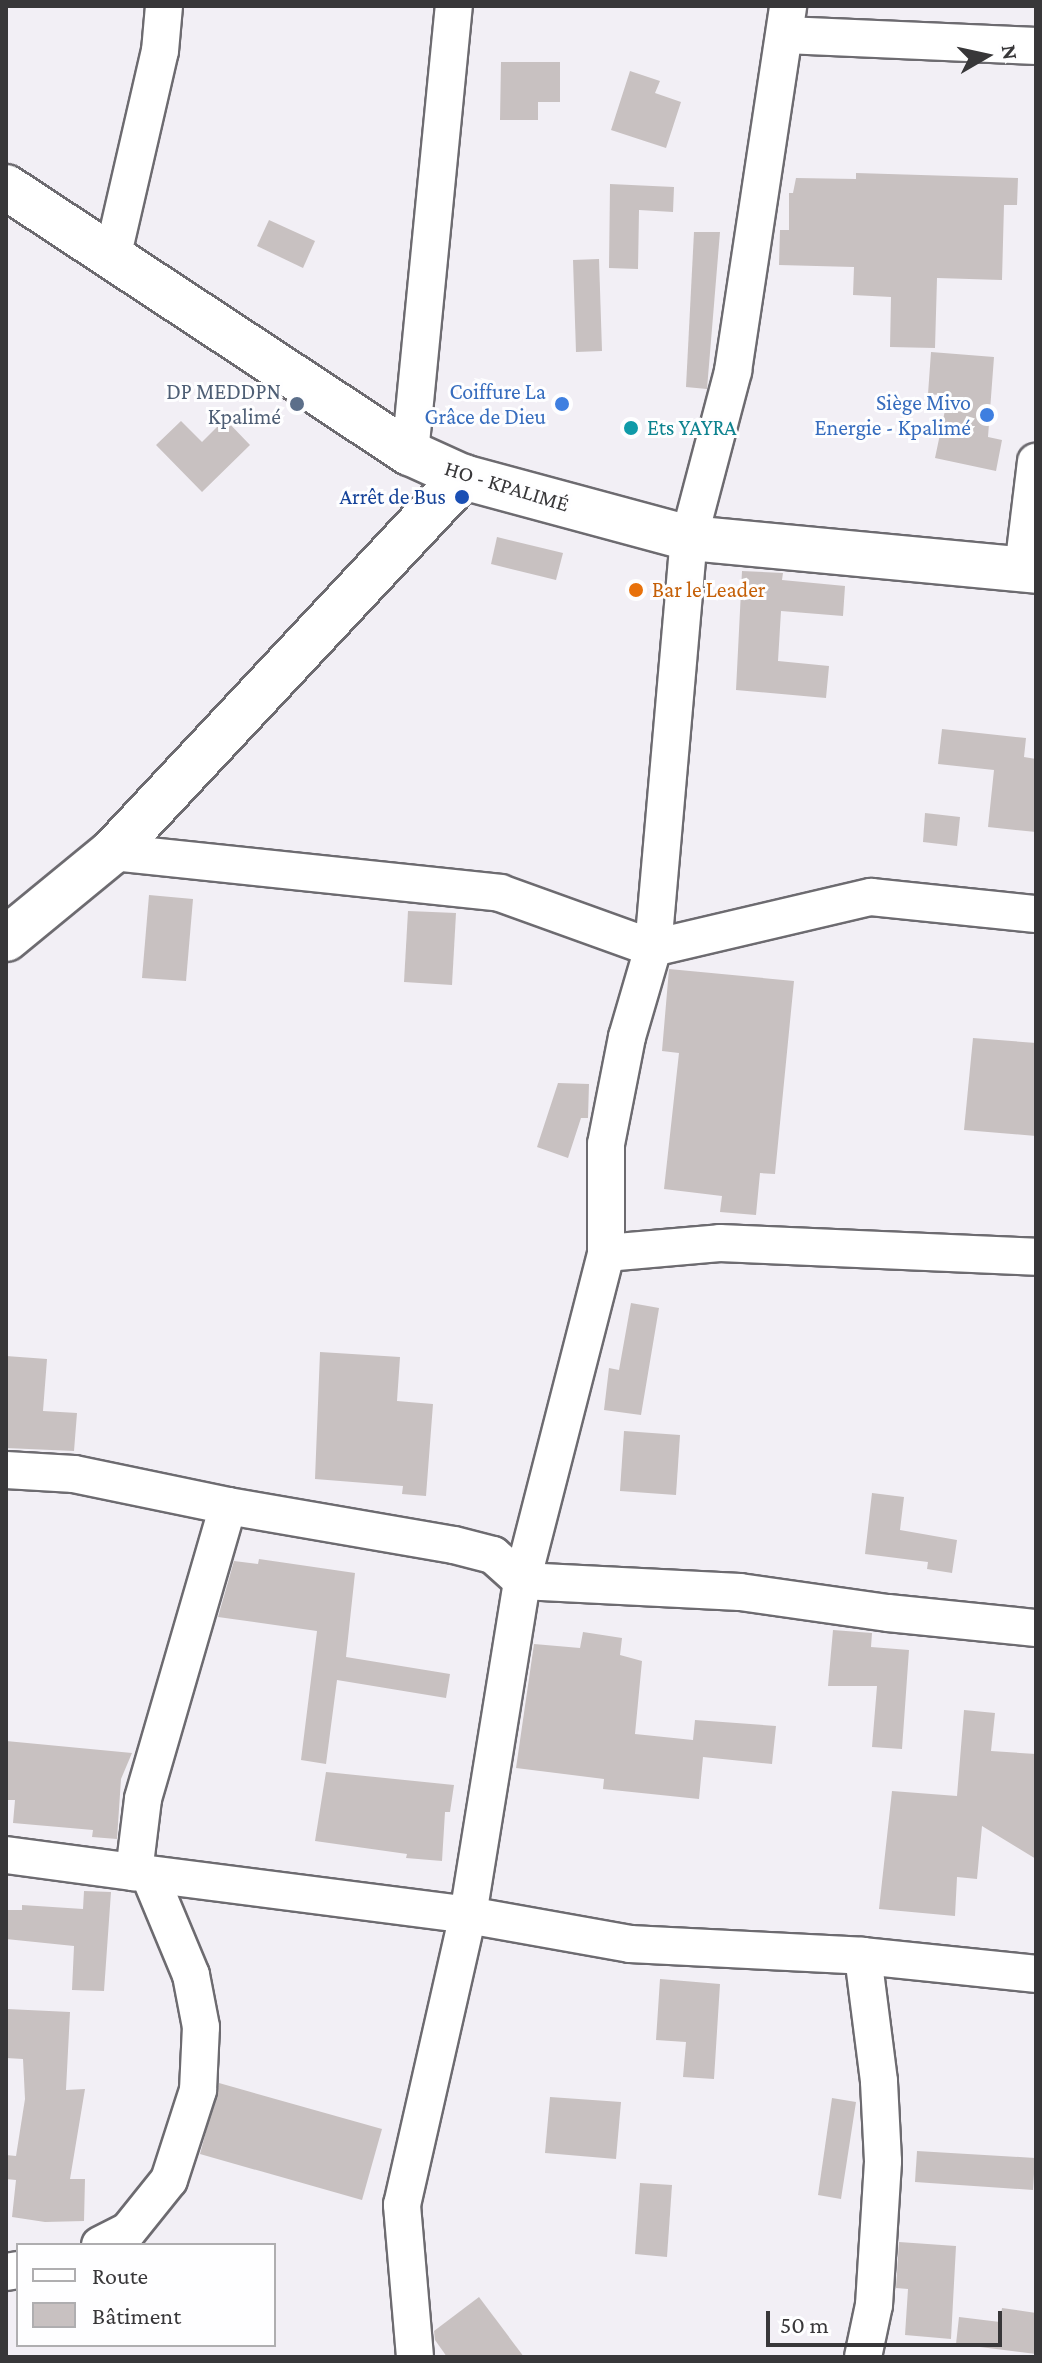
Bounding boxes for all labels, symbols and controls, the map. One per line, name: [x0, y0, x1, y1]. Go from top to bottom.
north arrow: [946, 16, 1026, 96]
text: N: [997, 43, 1024, 62]
place label: DP MEDDPN Kpalimé: [166, 378, 281, 430]
place label: Coiffure La Grâce de Dieu: [425, 378, 546, 430]
place label: Siège Mivo Energie - Kpalimé: [815, 389, 971, 440]
marker: DP MEDDPN Kpalimé: [288, 395, 306, 413]
marker: Coiffure La Grâce de Dieu: [553, 395, 571, 413]
marker: Siège Mivo Energie - Kpalimé: [978, 406, 996, 424]
place label: Ets YAYRA: [647, 415, 737, 441]
marker: Ets YAYRA: [622, 419, 640, 437]
street label: HO - KPALIMÉ: [442, 455, 572, 517]
place label: Arrêt de Bus: [340, 484, 446, 510]
marker: Arrêt de Bus: [453, 488, 471, 506]
place label: Bar le Leader: [652, 577, 766, 603]
marker: Bar le Leader: [627, 581, 645, 599]
legend: [16, 2243, 276, 2347]
text: Route: [92, 2262, 148, 2289]
scale bar: [770, 2295, 1006, 2345]
text: Bâtiment: [92, 2302, 181, 2329]
text: 50 m: [780, 2311, 829, 2338]

